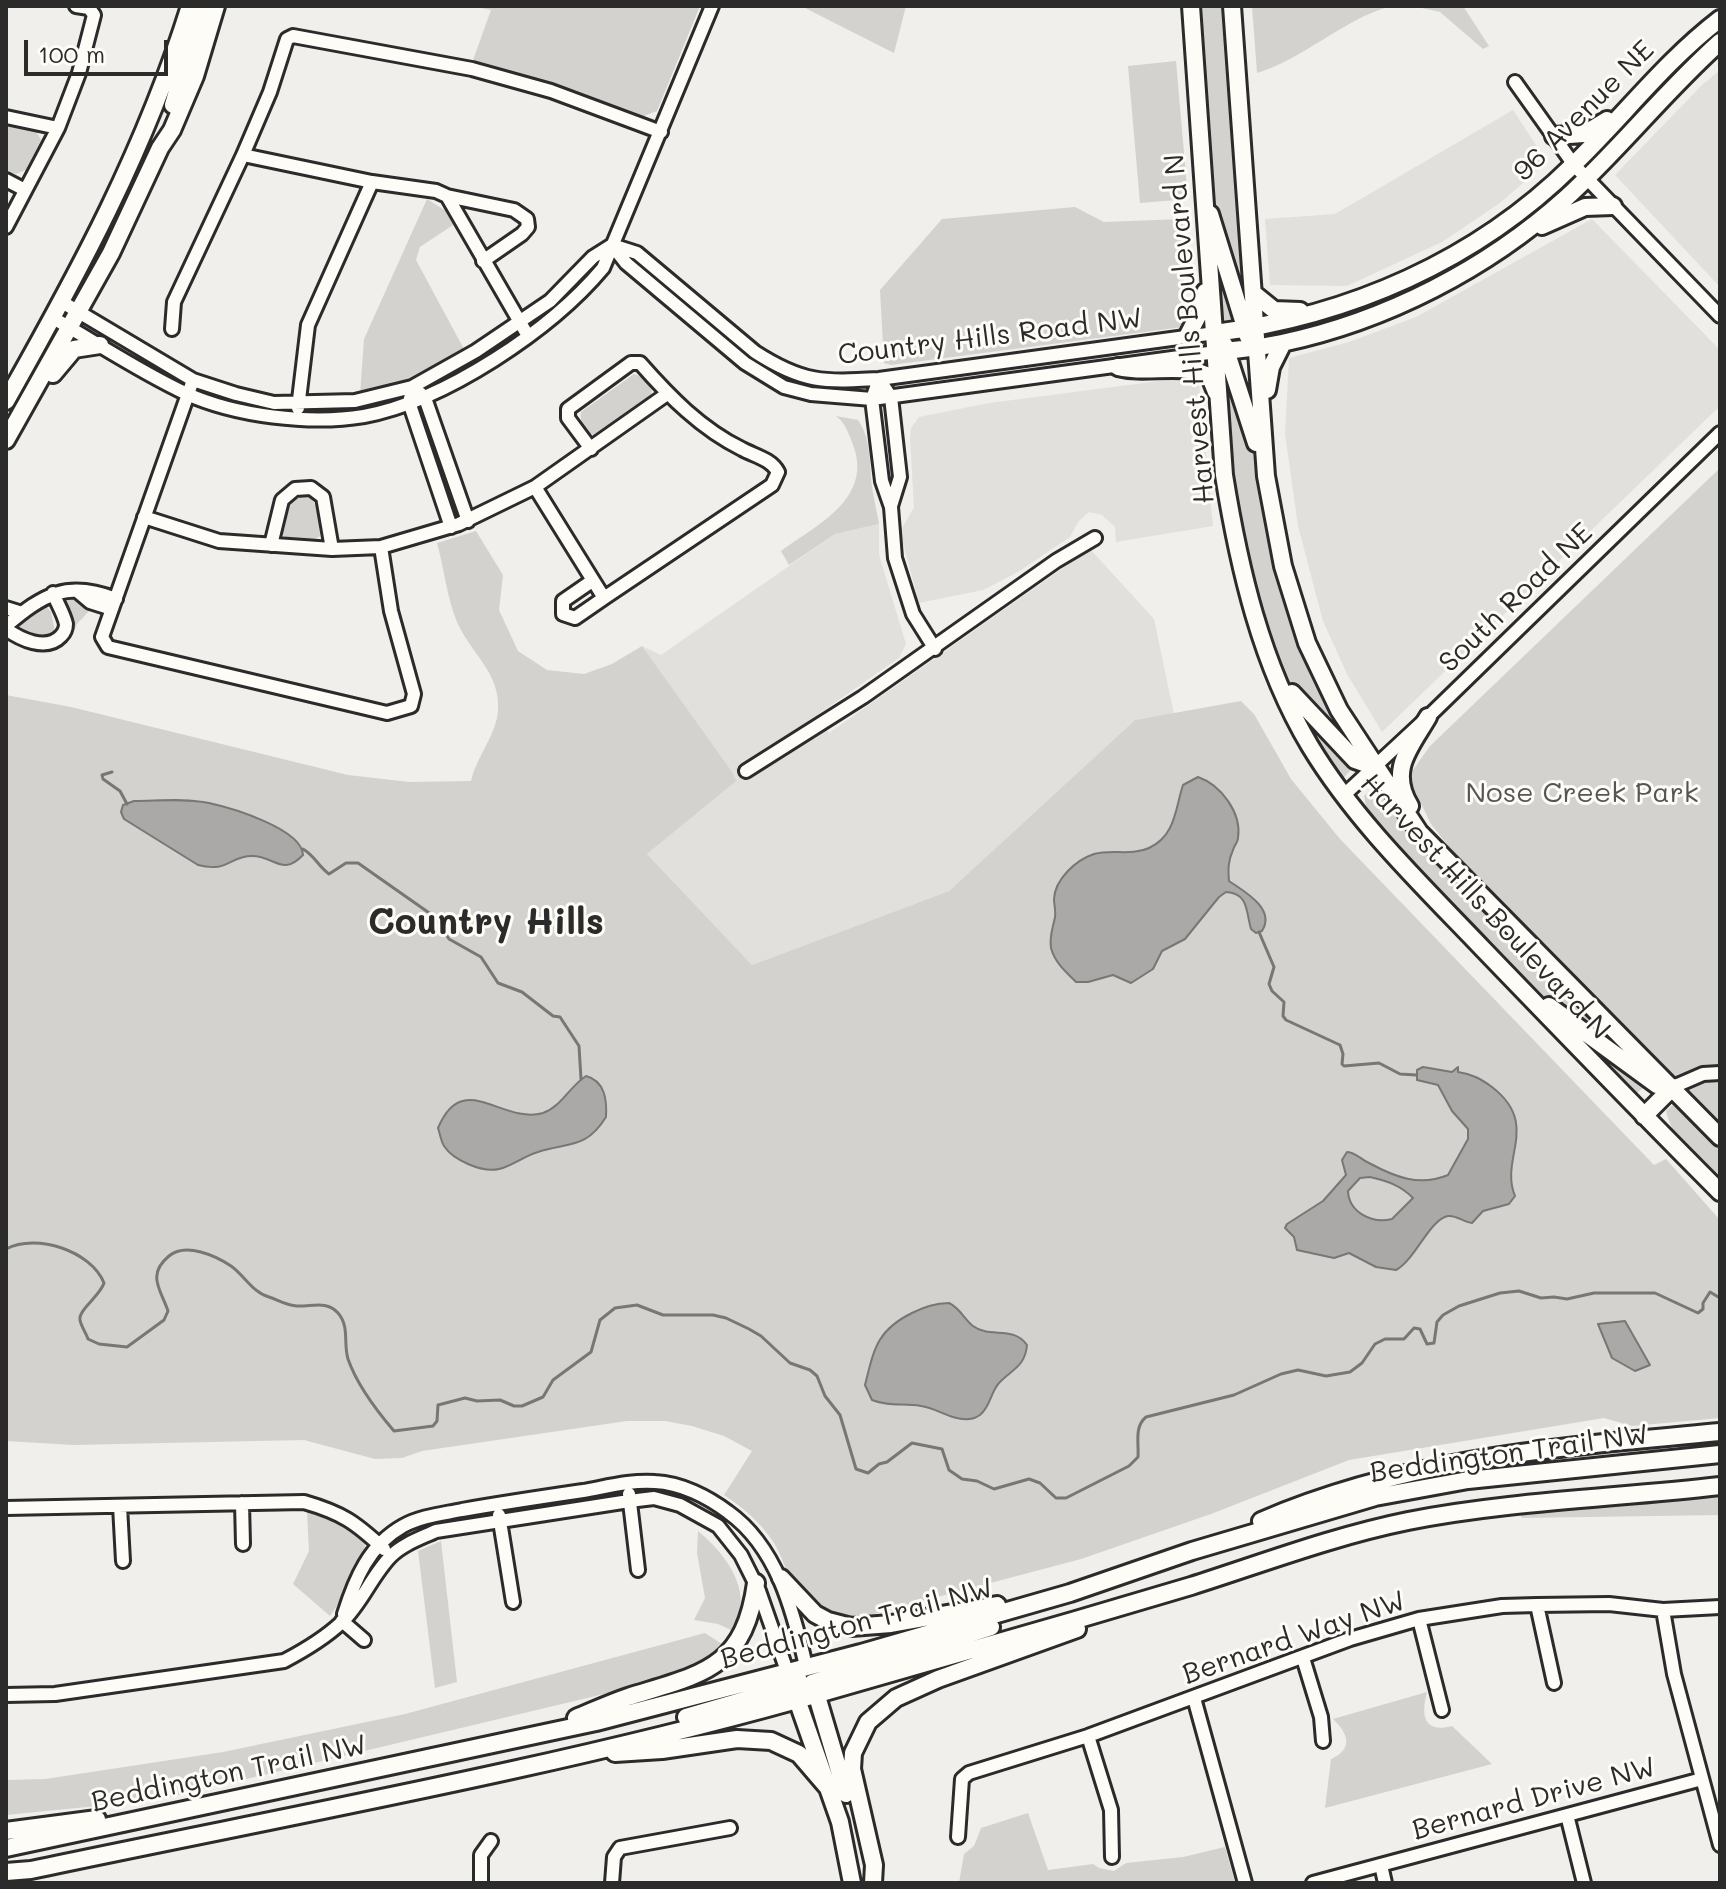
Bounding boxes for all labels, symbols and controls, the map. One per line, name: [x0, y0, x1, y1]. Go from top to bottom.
scale bar: [28, 24, 172, 74]
street label: 96 Avenue NE: [1507, 34, 1661, 188]
text: 100 m: [38, 38, 105, 69]
street label: Harvest Hills Boulevard N: [1158, 153, 1222, 505]
street label: Country Hills Road NW: [836, 302, 1144, 372]
street label: South Road NE: [1432, 516, 1600, 680]
street label: Harvest Hills Boulevard N: [1353, 767, 1617, 1047]
park label: Nose Creek Park: [1465, 776, 1699, 810]
district label: Country Hills: [368, 901, 604, 945]
street label: Beddington Trail NW: [1368, 1418, 1650, 1490]
street label: Beddington Trail NW: [717, 1571, 997, 1677]
street label: Bernard Way NW: [1178, 1584, 1410, 1692]
street label: Beddington Trail NW: [88, 1728, 370, 1820]
street label: Bernard Drive NW: [1409, 1750, 1659, 1848]

